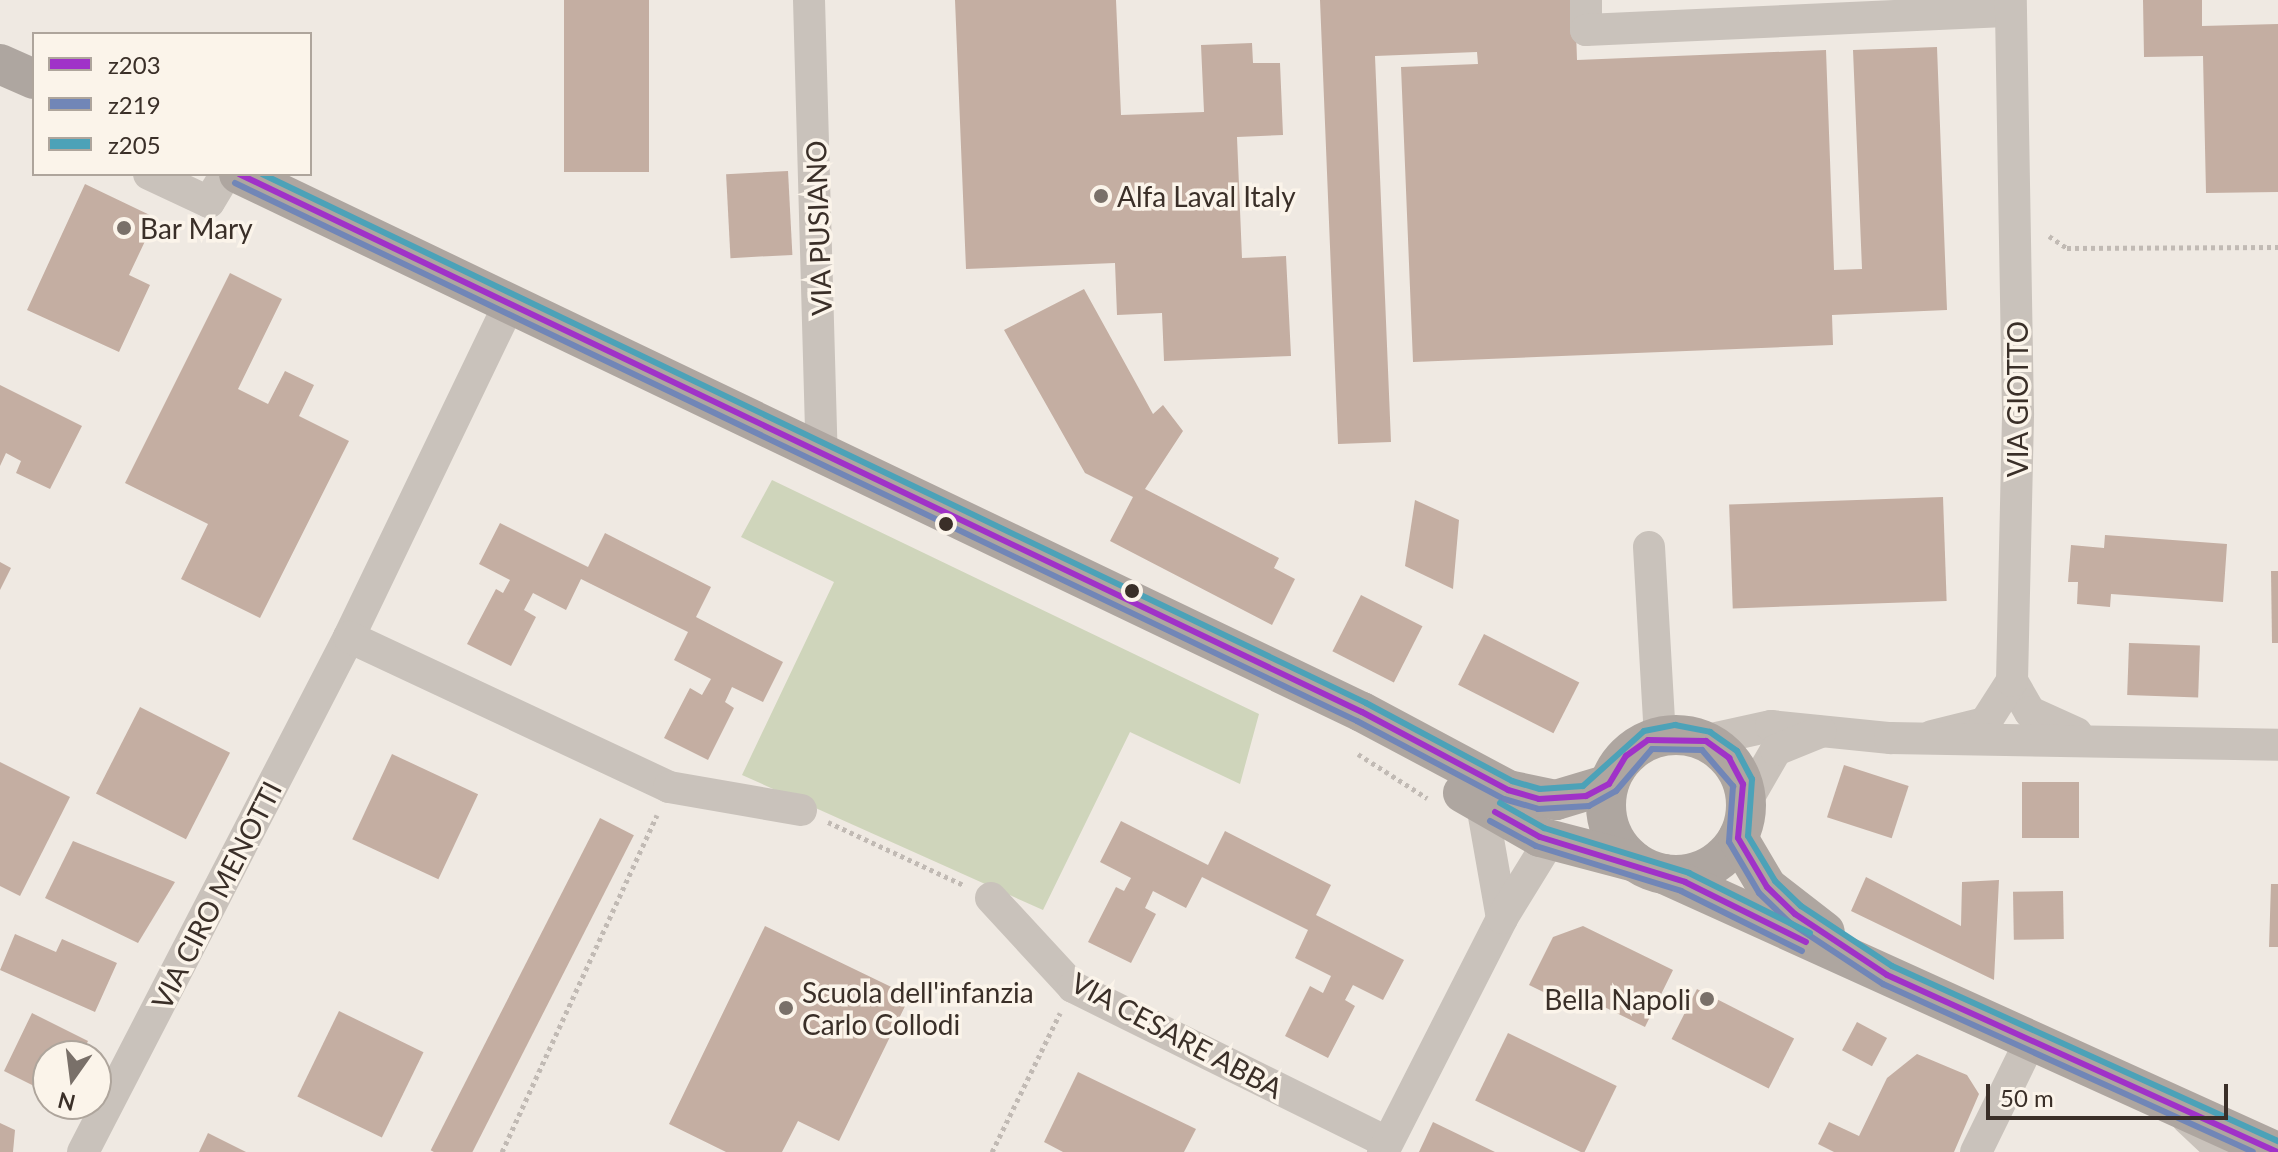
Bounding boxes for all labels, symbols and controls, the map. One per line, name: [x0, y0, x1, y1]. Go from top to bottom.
legend: [32, 32, 312, 176]
text: z203: [108, 50, 161, 79]
text: z219: [108, 90, 161, 119]
text: z205: [108, 130, 161, 159]
street label: VIA PUSIANO: [798, 139, 838, 317]
place label: Alfa Laval Italy: [1117, 179, 1296, 213]
marker: Alfa Laval Italy: [1092, 187, 1110, 205]
place label: Bar Mary: [140, 211, 253, 245]
marker: Bar Mary: [115, 219, 133, 237]
street label: VIA GIOTTO: [2000, 320, 2034, 478]
unlabelled marker: [938, 516, 954, 532]
unlabelled marker: [1124, 583, 1140, 599]
street label: VIA CIRO MENOTTI: [144, 775, 288, 1015]
street label: VIA CESARE ABBA: [1065, 965, 1289, 1105]
place label: Scuola dell'infanzia Carlo Collodi: [802, 975, 1034, 1041]
place label: Bella Napoli: [1544, 982, 1691, 1016]
marker: Bella Napoli: [1698, 990, 1716, 1008]
marker: Scuola dell'infanzia Carlo Collodi: [777, 999, 795, 1017]
north arrow: [32, 1040, 112, 1120]
scale bar: [1990, 1068, 2232, 1118]
text: 50 m: [2000, 1083, 2054, 1112]
text: N: [55, 1087, 78, 1117]

